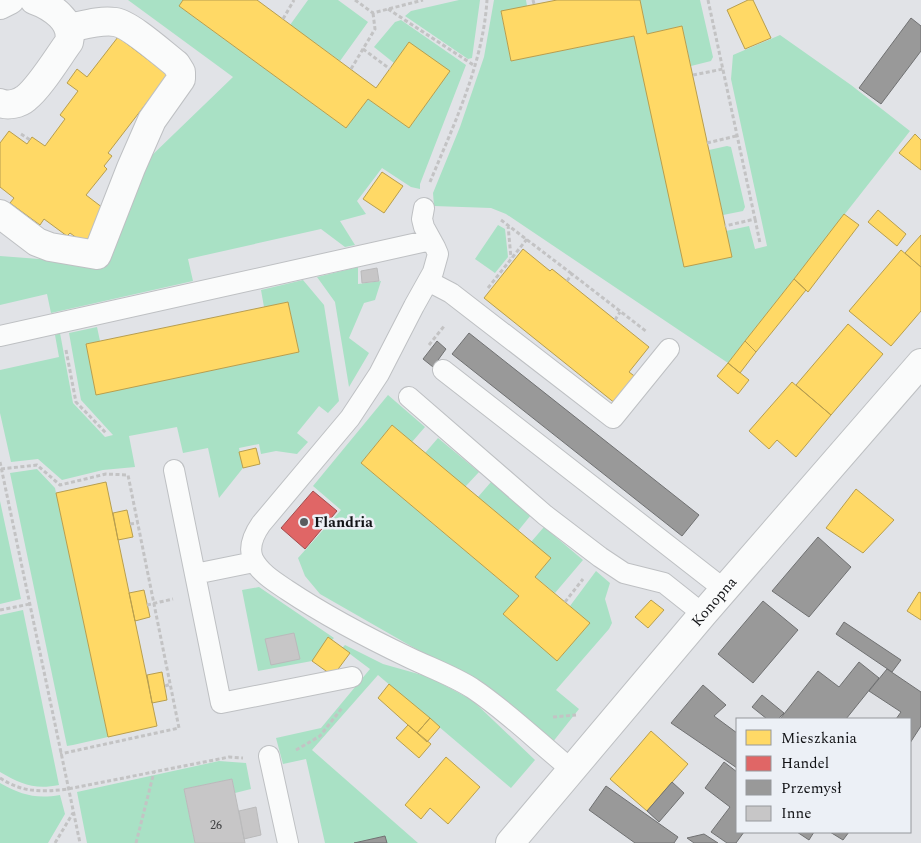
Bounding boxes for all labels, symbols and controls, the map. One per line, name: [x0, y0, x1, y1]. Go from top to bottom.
place label: Flandria: [314, 511, 373, 534]
marker: Flandria: [298, 516, 310, 528]
street label: Konopna: [686, 571, 743, 632]
legend: [736, 718, 911, 833]
text: Mieszkania: [781, 727, 858, 750]
text: Handel: [781, 752, 829, 775]
text: Przemysł: [781, 777, 842, 800]
text: Inne: [781, 802, 812, 825]
house number: 26: [210, 816, 222, 835]

